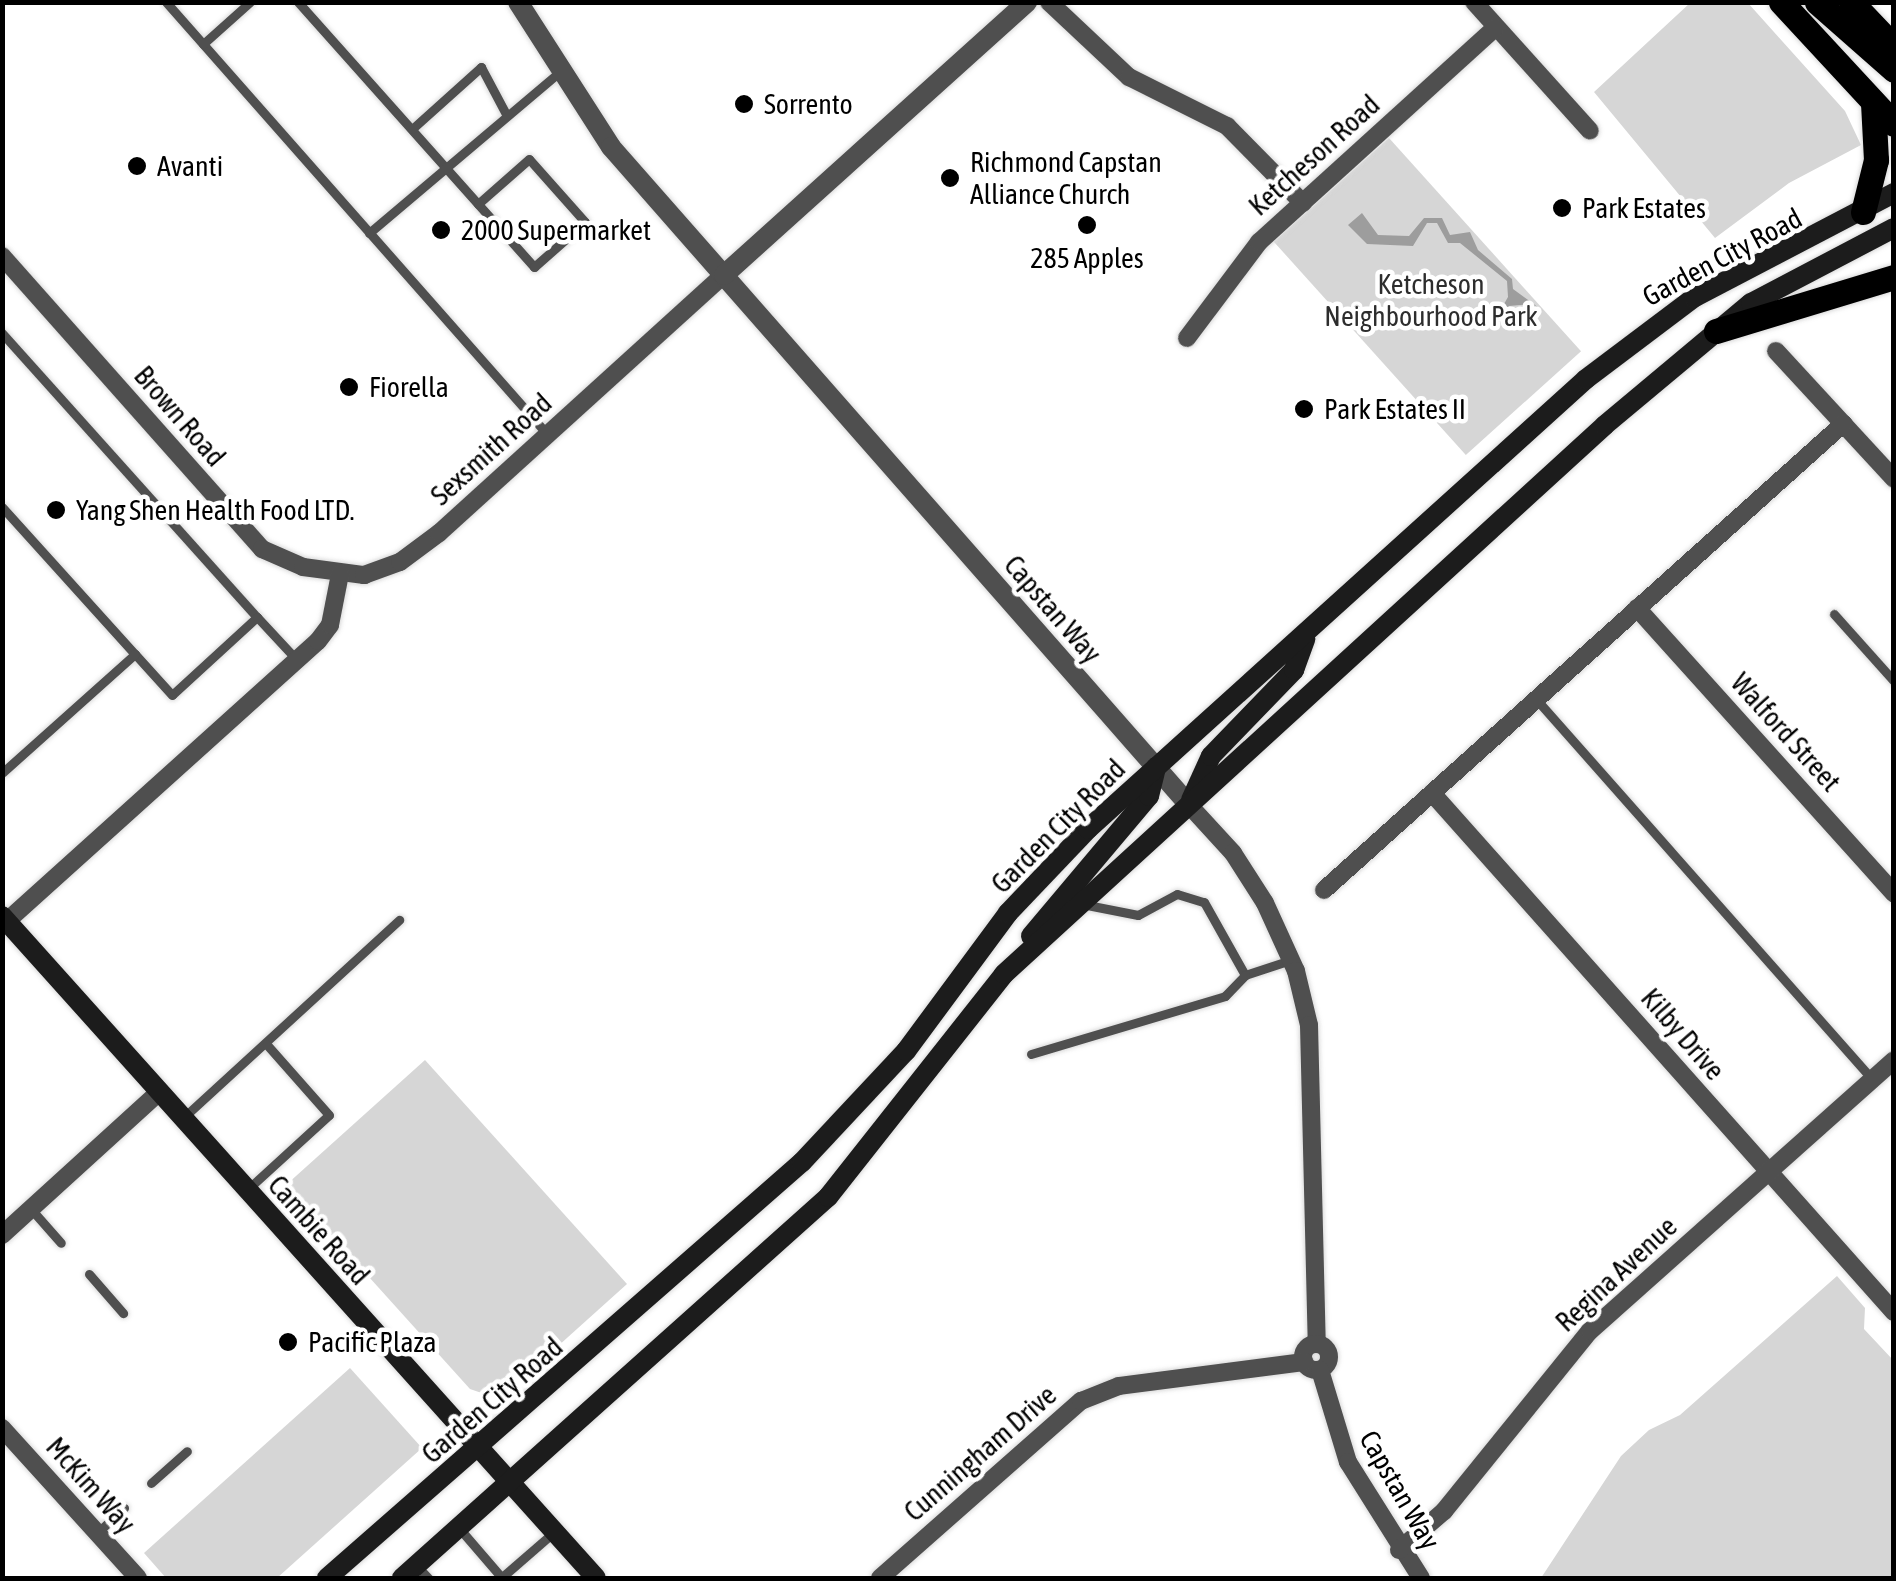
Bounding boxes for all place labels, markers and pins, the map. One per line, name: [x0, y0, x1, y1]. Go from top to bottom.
place label: Sorrento: [764, 87, 853, 121]
marker: Sorrento: [733, 93, 755, 115]
place label: Richmond Capstan Alliance Church: [970, 145, 1162, 211]
place label: Avanti: [157, 149, 223, 183]
marker: Avanti: [126, 155, 148, 177]
marker: Richmond Capstan Alliance Church: [939, 167, 961, 189]
place label: Park Estates: [1582, 191, 1706, 225]
marker: Park Estates: [1551, 197, 1573, 219]
place label: 2000 Supermarket: [461, 213, 651, 247]
marker: 285 Apples: [1076, 214, 1098, 236]
marker: 2000 Supermarket: [430, 219, 452, 241]
place label: 285 Apples: [1030, 241, 1144, 275]
place label: Fiorella: [369, 370, 449, 404]
marker: Fiorella: [338, 376, 360, 398]
place label: Park Estates II: [1324, 392, 1466, 426]
marker: Park Estates II: [1293, 398, 1315, 420]
place label: Yang Shen Health Food LTD.: [76, 493, 354, 527]
marker: Yang Shen Health Food LTD.: [45, 499, 67, 521]
place label: Pacific Plaza: [308, 1325, 437, 1359]
marker: Pacific Plaza: [277, 1331, 299, 1353]

